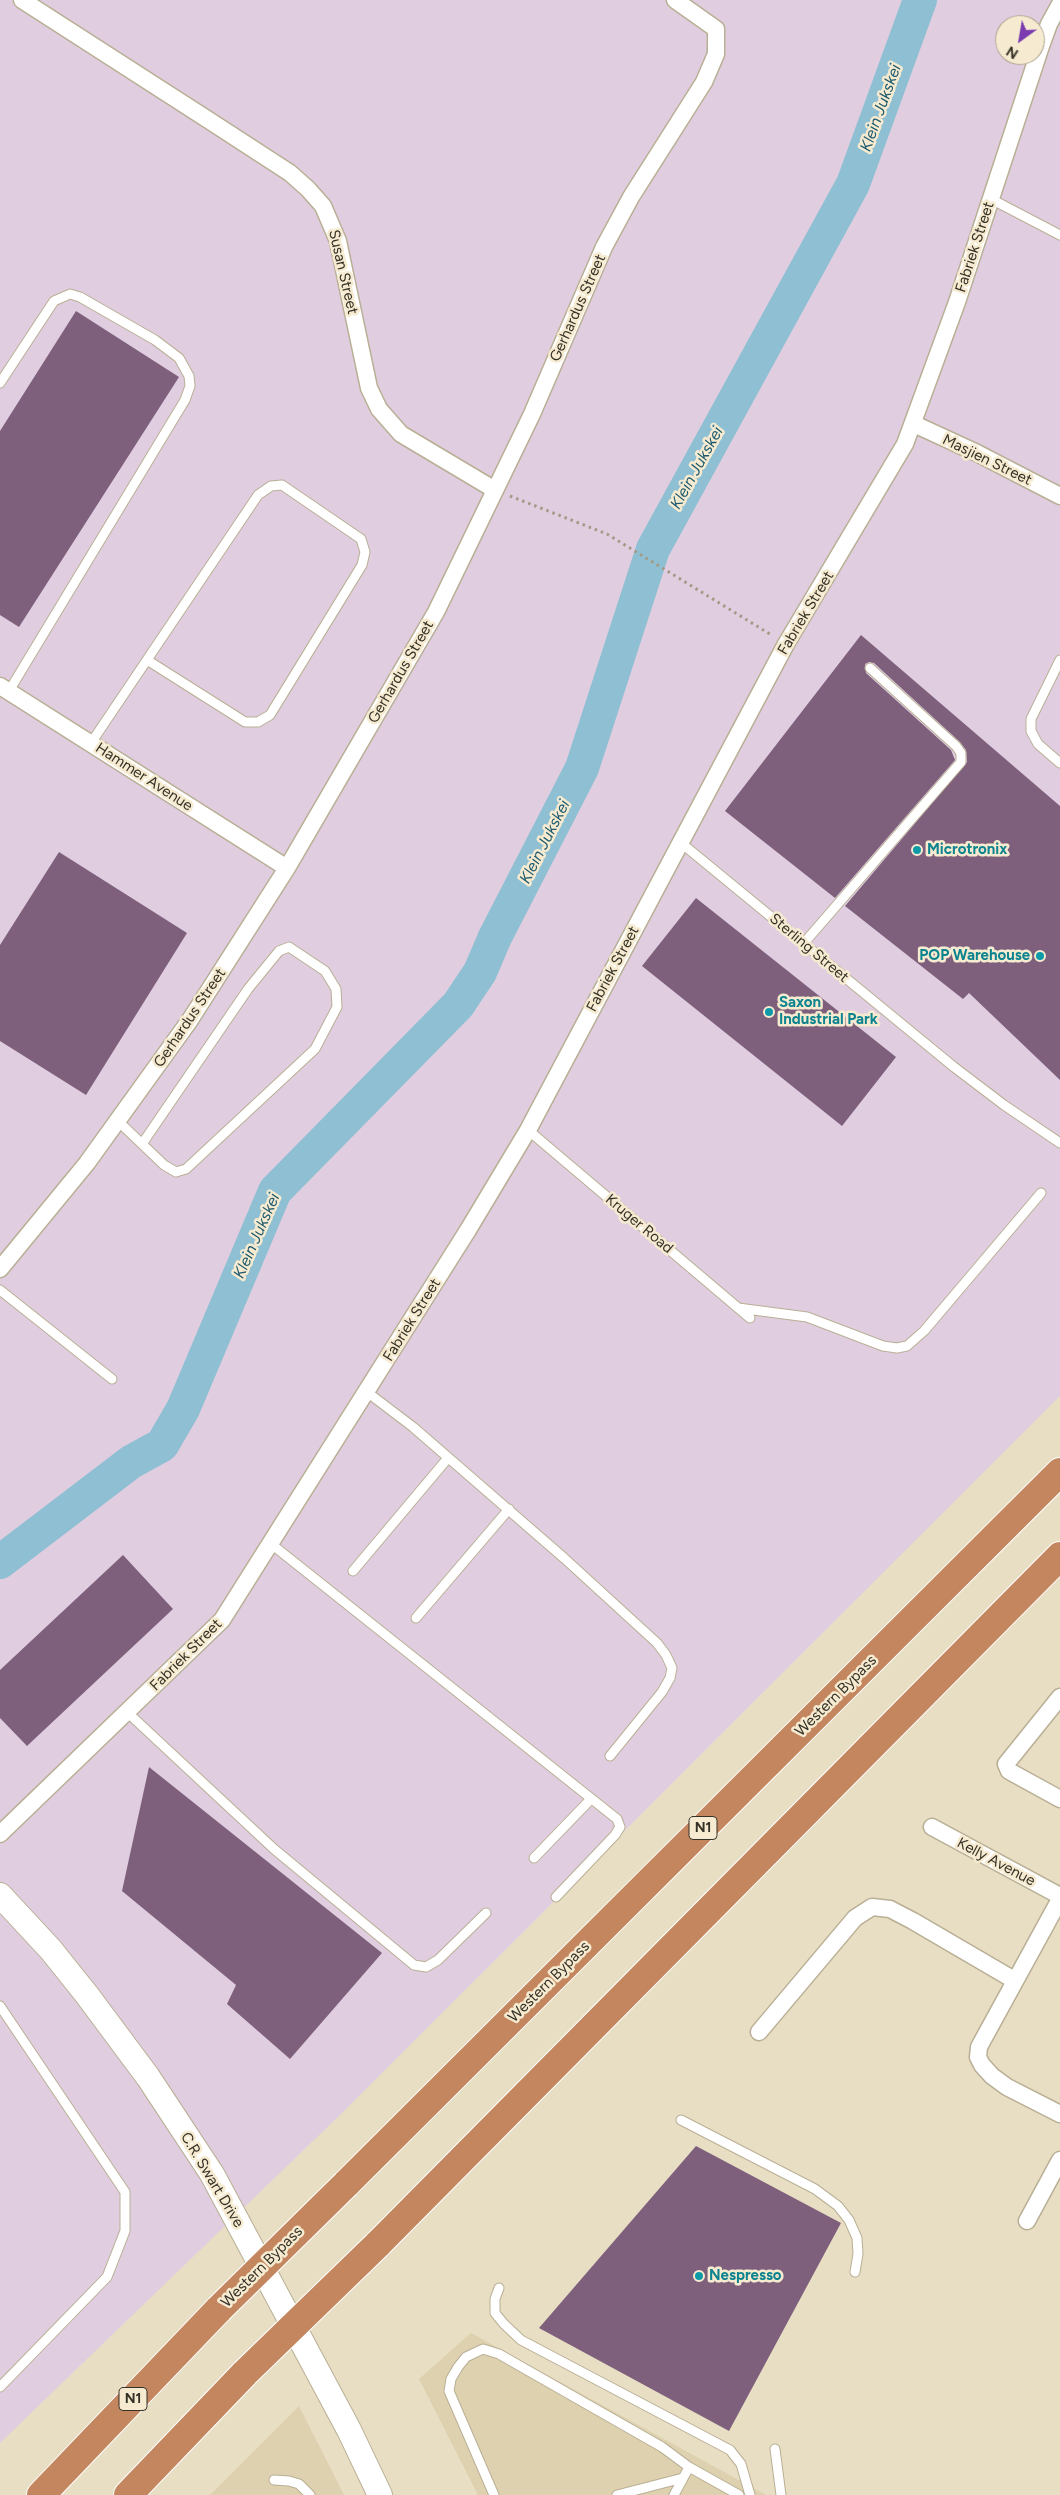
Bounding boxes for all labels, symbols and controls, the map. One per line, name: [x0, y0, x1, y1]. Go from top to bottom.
north arrow: [995, 15, 1045, 65]
text: N: [1003, 42, 1021, 62]
water label: Klein Jukskei: [856, 62, 906, 154]
street label: Fabriek Street: [952, 199, 998, 295]
street label: Susan Street: [325, 228, 361, 316]
street label: Gerhardus Street: [546, 252, 610, 364]
water label: Klein Jukskei: [666, 423, 728, 513]
street label: Masjien Street: [939, 431, 1035, 489]
street label: Fabriek Street: [774, 568, 838, 658]
street label: Gerhardus Street: [364, 617, 438, 727]
street label: Hammer Avenue: [92, 739, 196, 815]
water label: Klein Jukskei: [516, 797, 574, 887]
place label: Microtronix: [927, 841, 1007, 859]
marker: Microtronix: [911, 844, 923, 856]
street label: Sterling Street: [766, 910, 852, 986]
street label: Fabriek Street: [583, 923, 643, 1015]
place label: POP Warehouse: [919, 947, 1030, 965]
marker: POP Warehouse: [1034, 950, 1046, 962]
street label: Gerhardus Street: [150, 965, 230, 1071]
place label: Saxon Industrial Park: [779, 994, 878, 1029]
marker: Saxon Industrial Park: [763, 1006, 775, 1018]
water label: Klein Jukskei: [230, 1190, 284, 1282]
street label: Kruger Road: [601, 1190, 677, 1258]
street label: Fabriek Street: [379, 1275, 445, 1365]
street label: Fabriek Street: [146, 1615, 226, 1695]
street label: Western Bypass: [792, 1652, 880, 1740]
road number: N1: [689, 1816, 717, 1840]
street label: Kelly Avenue: [954, 1834, 1038, 1890]
street label: Western Bypass: [505, 1938, 593, 2026]
street label: C.R. Swart Drive: [177, 2129, 247, 2231]
street label: Western Bypass: [218, 2223, 306, 2311]
place label: Nespresso: [709, 2267, 782, 2285]
marker: Nespresso: [693, 2270, 705, 2282]
road number: N1: [119, 2388, 147, 2410]

